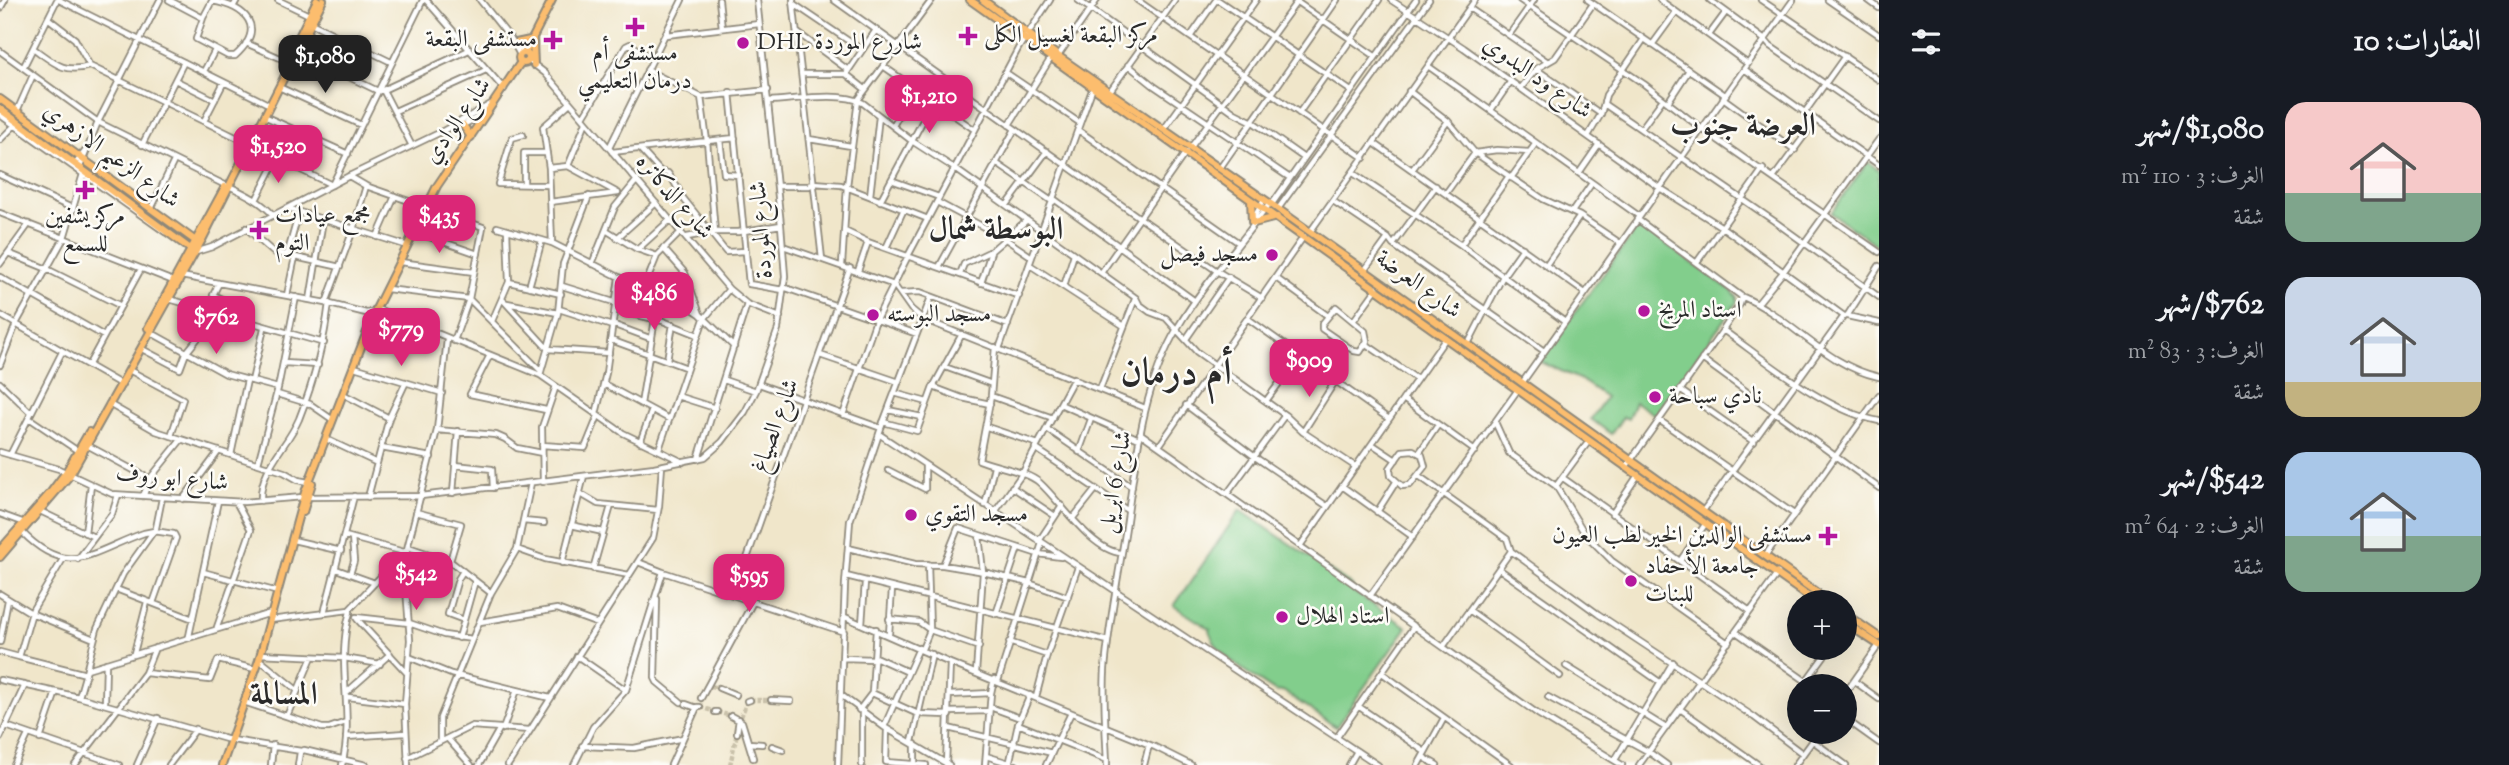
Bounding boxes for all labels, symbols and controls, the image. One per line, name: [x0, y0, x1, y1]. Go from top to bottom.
marker: مستشفى أم درمان التعليمي: [625, 17, 645, 37]
place label: مركز البقعة لغسيل الكلى: [984, 19, 1158, 53]
text: العقارات: 10: [2354, 21, 2481, 64]
place label: مستشفى البقعة: [426, 23, 537, 57]
icon: filters: [1907, 23, 1945, 61]
place label: DHL شاررع الموردة: [757, 26, 922, 61]
marker: مركز البقعة لغسيل الكلى: [958, 26, 978, 46]
street label: شارع ود البدوي: [1475, 28, 1599, 129]
marker: مستشفى البقعة: [543, 30, 563, 50]
place label: مستشفى أم درمان التعليمي: [578, 35, 692, 103]
marker: DHL شاررع الموردة: [735, 35, 751, 51]
pin: $1,080: [268, 36, 382, 95]
text: $1,080: [295, 41, 356, 74]
street label: شارع الوادي: [416, 71, 501, 172]
pin: $1,210: [872, 76, 986, 135]
text: $1,210: [901, 81, 957, 114]
street label: شارع الزعيم الازهري: [33, 95, 186, 221]
district label: العرضة جنوب: [1670, 104, 1816, 150]
text: $1,080/شهر: [2138, 109, 2264, 152]
pin: $1,520: [221, 125, 335, 185]
icon: home: [2341, 130, 2425, 214]
text: $1,520: [249, 131, 307, 164]
street label: شارع الدكاتره: [626, 146, 721, 248]
text: الغرف: 3 · 110 m²: [2121, 161, 2264, 194]
marker: مركز يشفين للسمع: [75, 180, 95, 200]
street label: شارع الموردة: [742, 180, 783, 280]
pin: $435: [398, 196, 480, 255]
place label: مجمع عيادات التوم: [275, 199, 371, 263]
place label: مركز يشفين للسمع: [45, 200, 125, 265]
text: $435: [418, 201, 460, 234]
text: شقة: [2234, 202, 2264, 235]
district label: البوسطة شمال: [928, 208, 1064, 254]
marker: مجمع عيادات التوم: [249, 220, 269, 240]
place label: مسجد فيصل: [1160, 238, 1258, 272]
street label: شارع العرضة: [1367, 242, 1468, 329]
marker: مسجد فيصل: [1264, 247, 1280, 263]
pin: $486: [613, 272, 695, 332]
text: $486: [631, 278, 677, 311]
text: $762/شهر: [2157, 284, 2264, 327]
place label: استاد المريخ: [1658, 294, 1742, 329]
pin: $762: [175, 296, 257, 356]
place label: مسجد البوسته: [887, 298, 991, 332]
text: $762: [193, 302, 239, 335]
marker: استاد المريخ: [1636, 303, 1652, 319]
icon: home: [2341, 305, 2425, 389]
marker: مسجد البوسته: [865, 307, 881, 323]
pin: $779: [360, 308, 442, 368]
text: $779: [378, 314, 424, 347]
text: الغرف: 3 · 83 m²: [2128, 336, 2264, 369]
pin: $909: [1268, 340, 1350, 399]
district label: أم درمان: [1120, 345, 1232, 405]
text: $909: [1286, 345, 1332, 378]
street label: شارع الصياغ: [743, 374, 810, 478]
text: شقة: [2234, 377, 2264, 410]
place label: نادي سباحة: [1669, 380, 1762, 414]
marker: نادي سباحة: [1647, 389, 1663, 405]
street label: شارع 6 ابريل: [1090, 428, 1143, 536]
street label: شارع ابو روف: [114, 457, 230, 502]
text: $542/شهر: [2162, 459, 2264, 502]
icon: home: [2341, 480, 2425, 564]
place label: مسجد التقوي: [925, 498, 1028, 532]
marker: مسجد التقوي: [903, 507, 919, 523]
text: الغرف: 2 · 64 m²: [2125, 511, 2264, 544]
place label: مستشفى الوالدين الخير لطب العيون: [1552, 519, 1812, 553]
marker: مستشفى الوالدين الخير لطب العيون: [1818, 526, 1838, 546]
place label: جامعة الأحفاد للبنات: [1645, 549, 1759, 612]
pin: $542: [375, 552, 457, 612]
text: شقة: [2234, 552, 2264, 585]
pin: $595: [708, 554, 790, 614]
text: $542: [395, 558, 437, 591]
text: $595: [729, 560, 769, 593]
marker: جامعة الأحفاد للبنات: [1623, 573, 1639, 589]
map controls: [1787, 590, 1857, 744]
button: +: [1787, 590, 1857, 660]
place label: استاد الهلال: [1296, 600, 1390, 634]
marker: استاد الهلال: [1274, 609, 1290, 625]
district label: المسالمة: [250, 673, 318, 719]
button: −: [1787, 674, 1857, 744]

